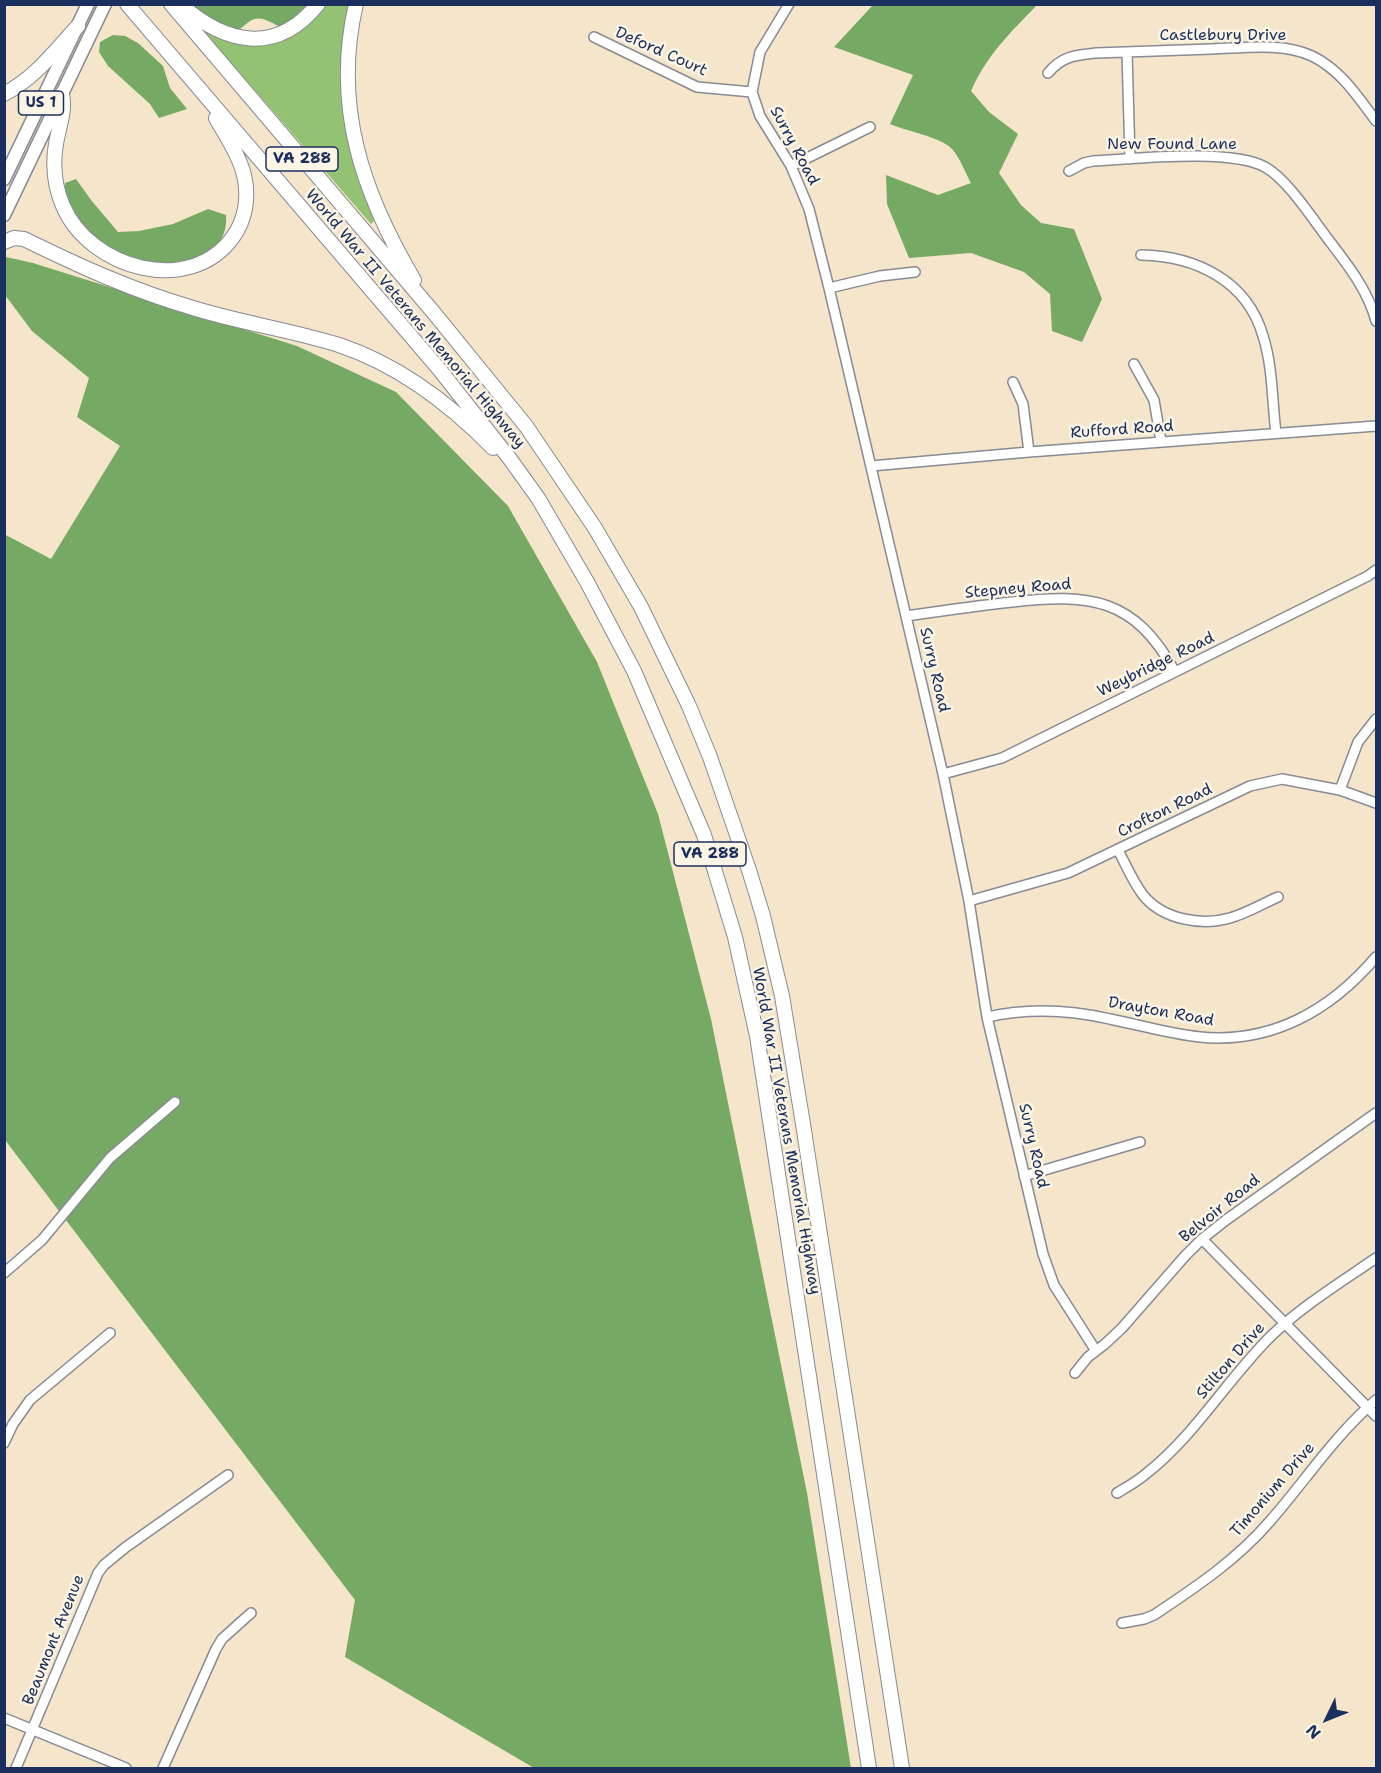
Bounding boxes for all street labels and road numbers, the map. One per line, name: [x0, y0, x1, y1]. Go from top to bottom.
street label: Deford Court: [612, 23, 710, 81]
street label: Castlebury Drive: [1159, 26, 1287, 46]
road number: US 1: [18, 91, 63, 115]
street label: Surry Road: [765, 103, 823, 189]
street label: New Found Lane: [1107, 135, 1237, 155]
road number: VA 288: [266, 147, 338, 171]
street label: World War II Veterans Memorial Highway: [301, 186, 529, 452]
street label: Rufford Road: [1070, 417, 1174, 443]
street label: Stepney Road: [964, 575, 1072, 603]
street label: Surry Road: [915, 626, 953, 714]
street label: Weybridge Road: [1094, 628, 1218, 702]
street label: Crofton Road: [1115, 780, 1215, 842]
road number: VA 288: [674, 842, 746, 866]
street label: World War II Veterans Memorial Highway: [748, 966, 824, 1296]
street label: Drayton Road: [1107, 993, 1215, 1031]
street label: Surry Road: [1014, 1102, 1052, 1190]
street label: Belvoir Road: [1176, 1171, 1264, 1247]
street label: Stilton Drive: [1193, 1319, 1269, 1403]
street label: Timonium Drive: [1227, 1439, 1319, 1541]
street label: Beaumont Avenue: [19, 1572, 89, 1708]

